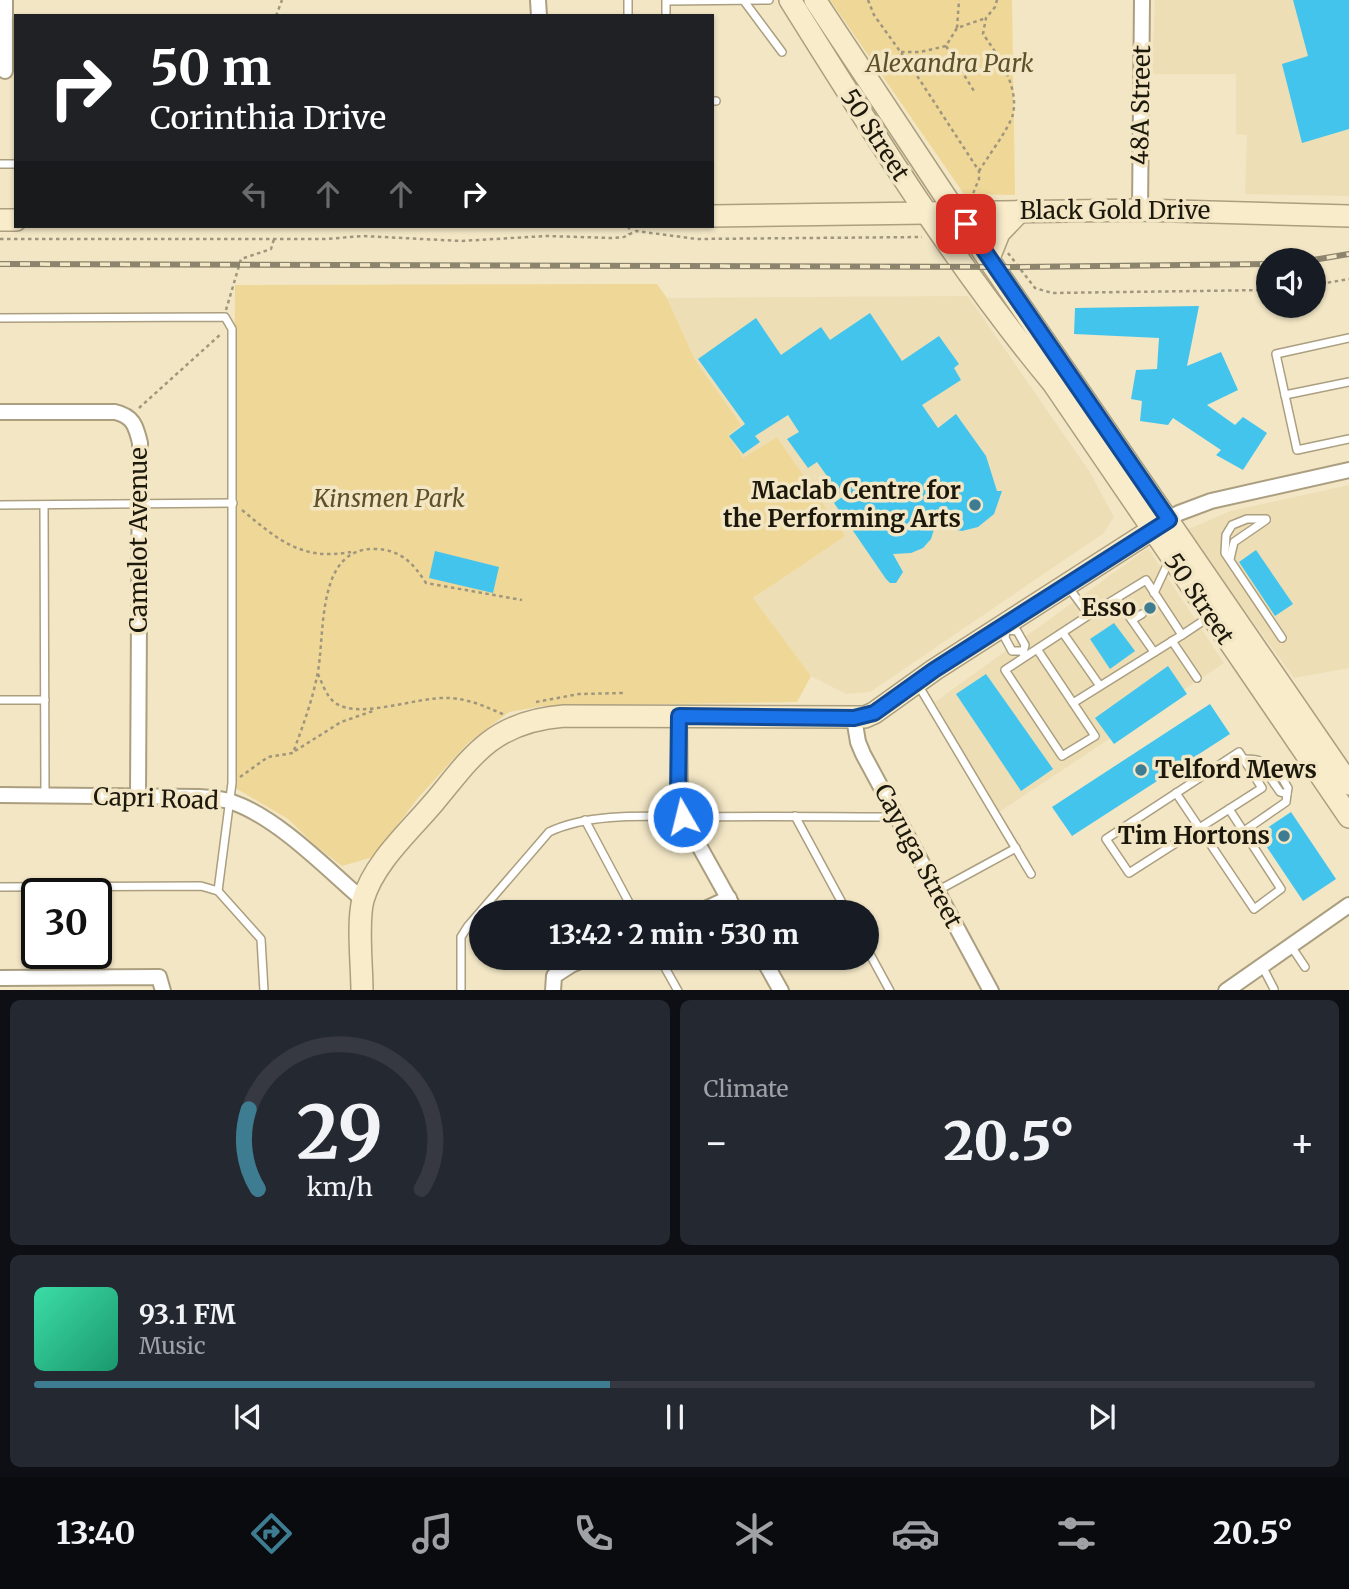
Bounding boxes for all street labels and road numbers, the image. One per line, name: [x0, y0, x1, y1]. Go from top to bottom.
street label: 48A Street: [1124, 44, 1157, 165]
street label: 50 Street: [834, 83, 917, 187]
street label: Black Gold Drive: [1020, 195, 1210, 226]
street label: Camelot Avenue: [123, 447, 154, 633]
street label: 50 Street: [1158, 547, 1242, 651]
street label: Cayuga Street: [867, 778, 970, 934]
street label: Capri Road: [93, 781, 219, 816]

